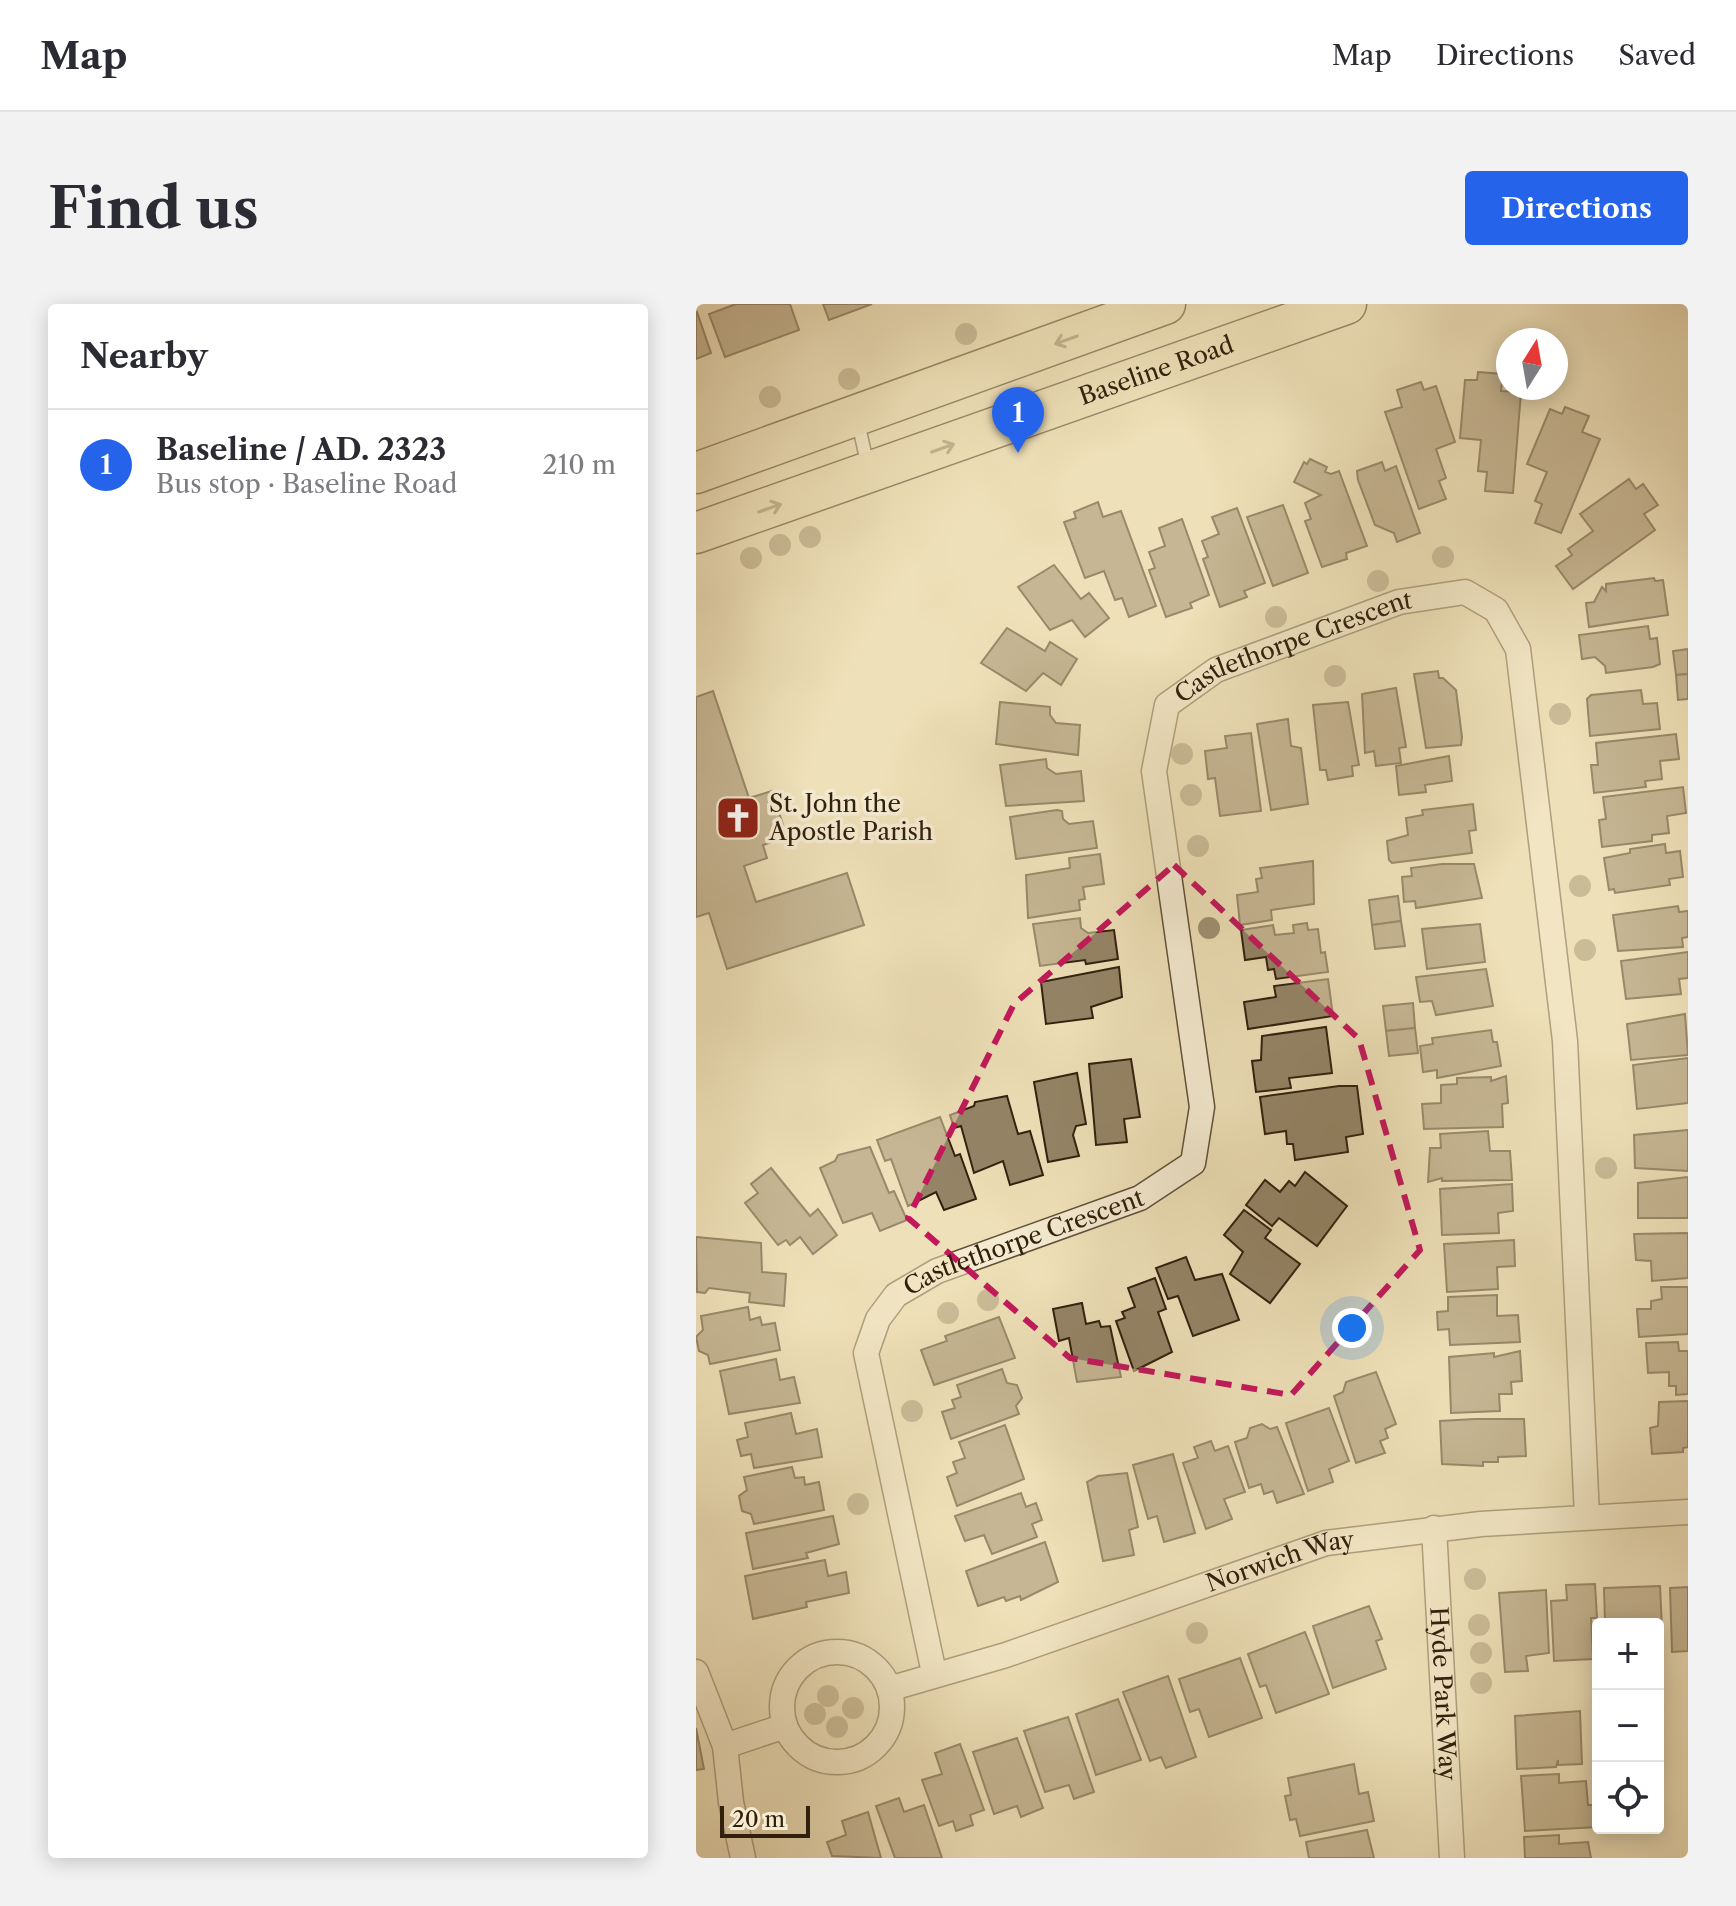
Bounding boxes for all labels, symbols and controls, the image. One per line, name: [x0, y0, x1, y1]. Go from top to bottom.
text: Map: [40, 32, 128, 79]
text: Map: [1332, 38, 1392, 72]
text: Directions: [1436, 38, 1574, 72]
text: Saved: [1618, 38, 1696, 72]
button: Directions: [1465, 171, 1688, 245]
text: Find us: [48, 174, 259, 243]
north arrow: [1496, 328, 1568, 400]
street label: Baseline Road: [1075, 330, 1238, 411]
one-way arrow: [1054, 334, 1079, 349]
text: Nearby: [80, 335, 208, 377]
pin: 1: [992, 387, 1044, 453]
text: Baseline / AD. 2323: [156, 431, 446, 468]
one-way arrow: [930, 439, 955, 454]
text: 1: [100, 449, 112, 481]
text: 210 m: [543, 449, 616, 481]
text: Bus stop · Baseline Road: [156, 468, 457, 500]
one-way arrow: [757, 499, 782, 514]
street label: Castlethorpe Crescent: [1169, 585, 1414, 709]
place label: St. John the Apostle Parish: [768, 789, 933, 846]
church icon: St. John the Apostle Parish: [714, 794, 762, 842]
street label: Castlethorpe Crescent: [898, 1183, 1148, 1301]
your location: [1332, 1308, 1372, 1348]
street label: Norwich Way: [1202, 1525, 1356, 1598]
street label: Hyde Park Way: [1424, 1606, 1463, 1782]
map controls: [1592, 1618, 1664, 1834]
button: +: [1592, 1618, 1664, 1690]
button: −: [1592, 1690, 1664, 1762]
button: locate: [1592, 1762, 1664, 1834]
scale bar: [720, 1802, 810, 1838]
text: 20 m: [732, 1806, 785, 1833]

